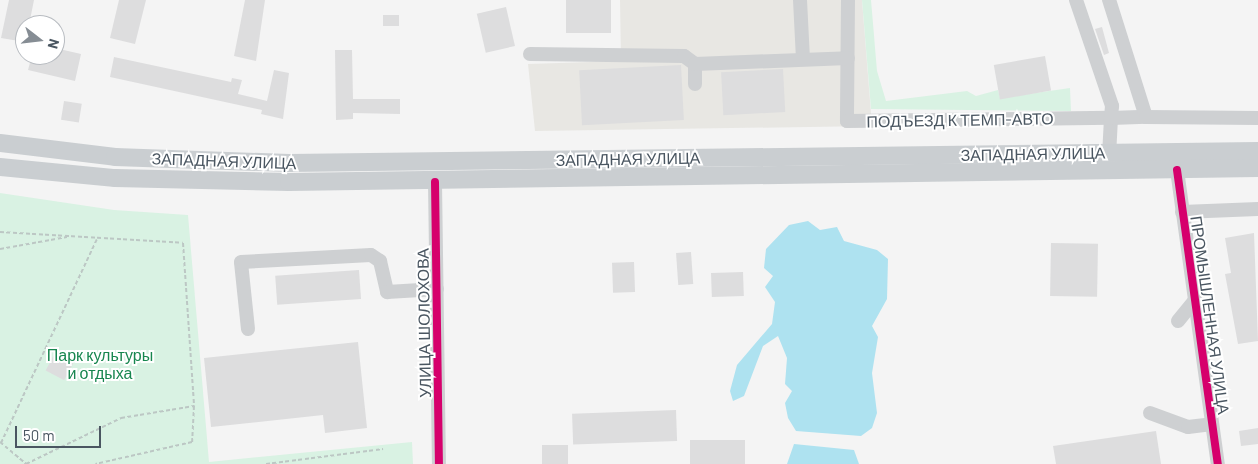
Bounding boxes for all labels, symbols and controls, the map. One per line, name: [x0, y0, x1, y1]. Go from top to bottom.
north arrow: [15, 15, 65, 65]
text: N: [44, 37, 63, 51]
street label: ПОДЪЕЗД К ТЕМП-АВТО: [866, 109, 1054, 131]
street label: ЗАПАДНАЯ УЛИЦА: [960, 143, 1106, 165]
street label: ЗАПАДНАЯ УЛИЦА: [555, 148, 701, 170]
street label: ЗАПАДНАЯ УЛИЦА: [151, 149, 297, 173]
street label: ПРОМЫШЛЕННАЯ УЛИЦА: [1187, 215, 1233, 415]
street label: УЛИЦА ШОЛОХОВА: [413, 248, 435, 398]
park label: Парк культуры и отдыха: [47, 345, 153, 383]
scale bar: [18, 416, 104, 448]
text: 50 m: [23, 426, 55, 444]

